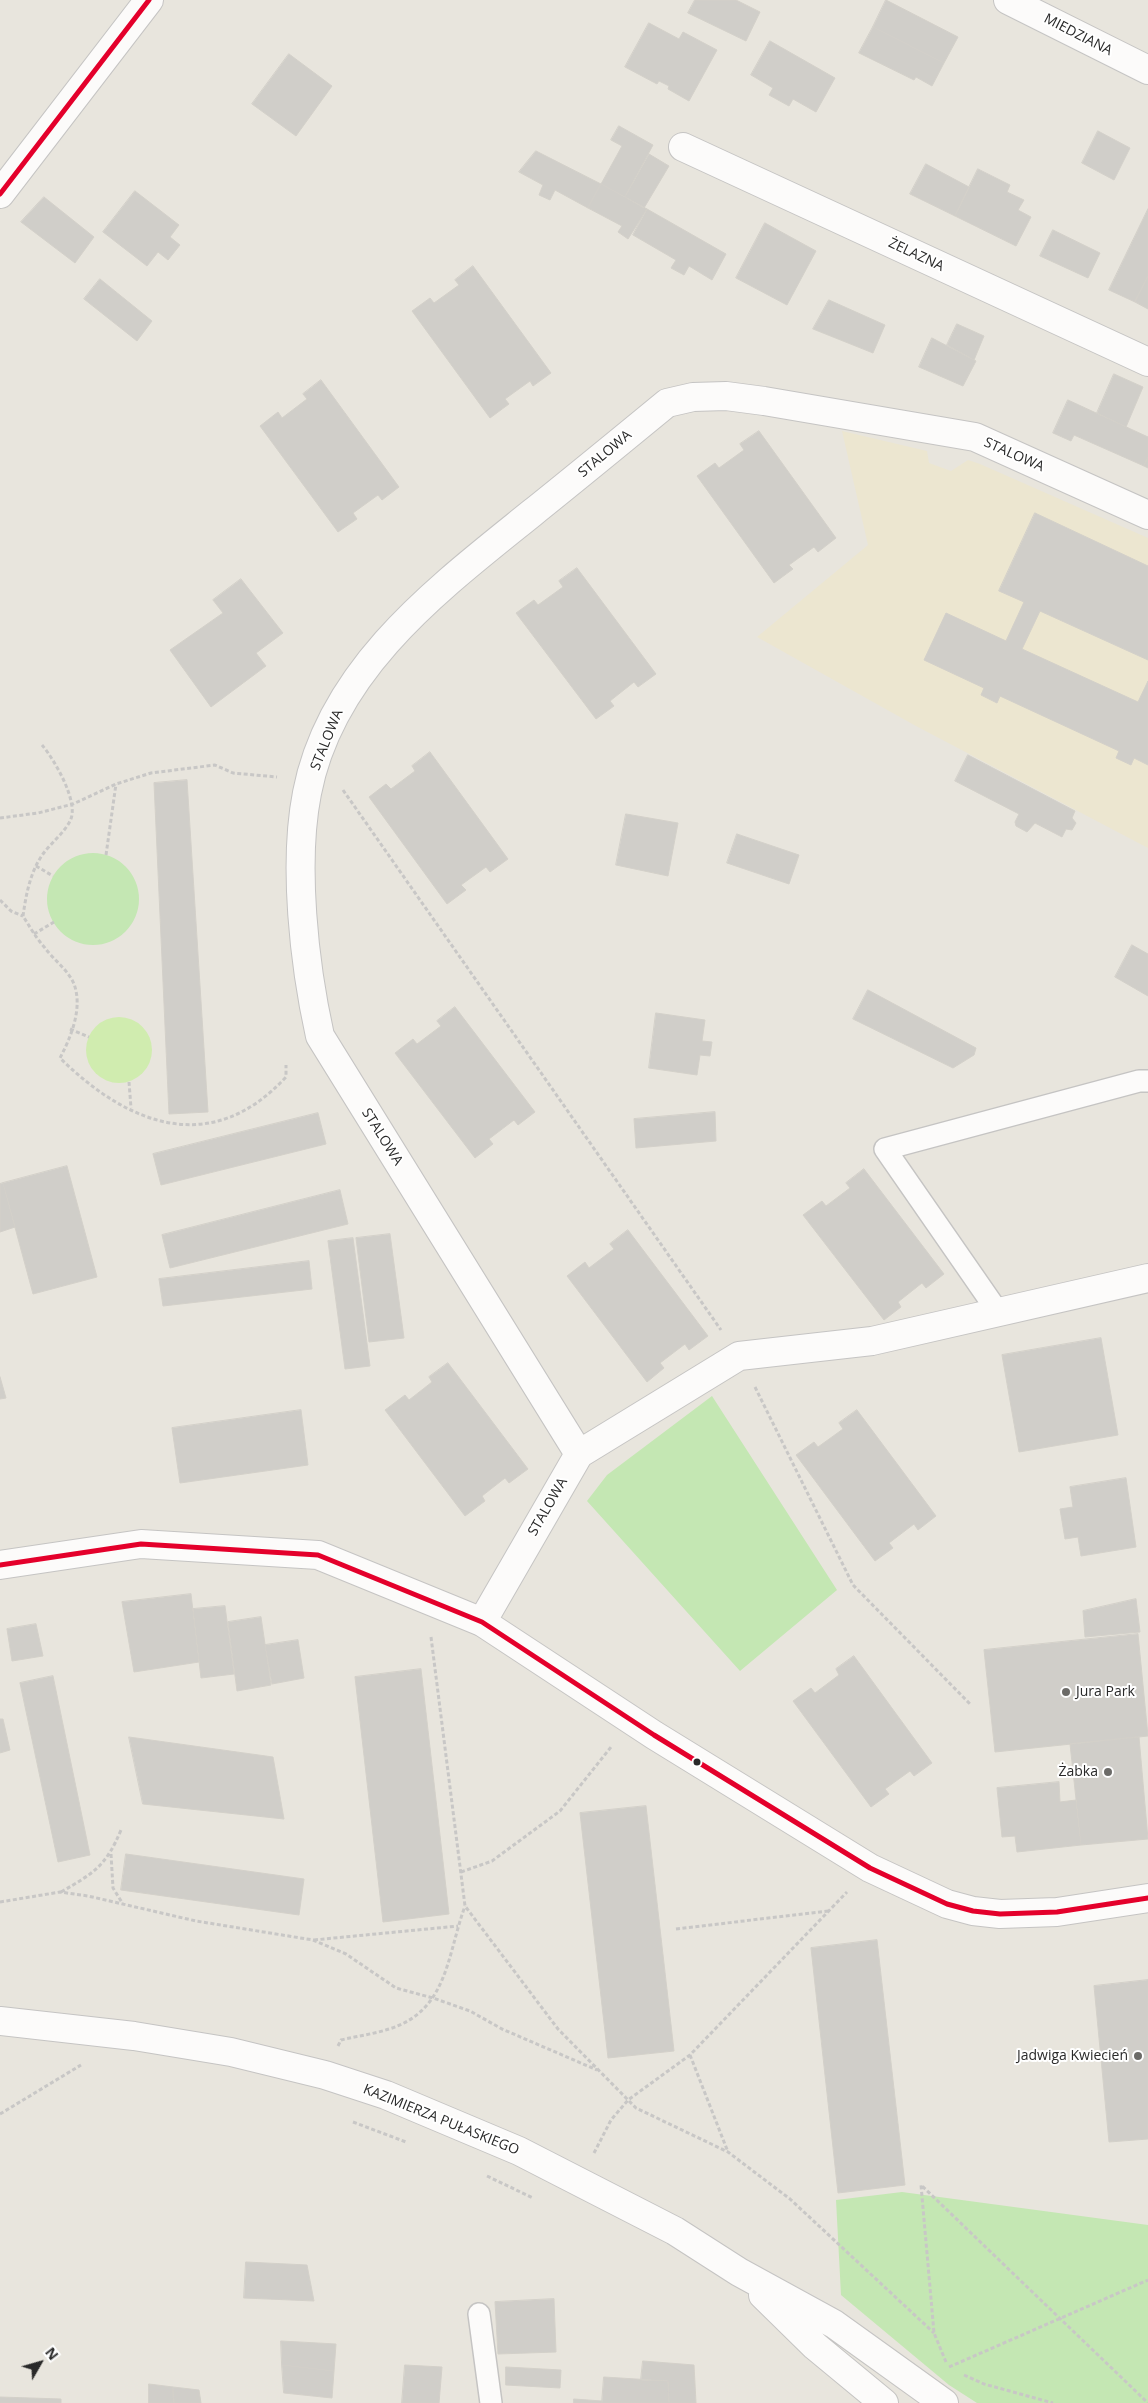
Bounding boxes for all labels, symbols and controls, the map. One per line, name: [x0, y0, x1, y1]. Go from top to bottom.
street label: MIEDZIANA: [1041, 11, 1115, 59]
street label: ŻELAZNA: [886, 235, 946, 275]
street label: STALOWA: [575, 427, 635, 481]
street label: STALOWA: [981, 434, 1047, 476]
street label: STALOWA: [307, 707, 347, 773]
street label: STALOWA: [358, 1105, 406, 1169]
street label: STALOWA: [525, 1475, 571, 1539]
place label: Jura Park: [1076, 1684, 1135, 1700]
marker: Jura Park: [1060, 1686, 1072, 1698]
unlabelled marker: [692, 1757, 702, 1767]
place label: Żabka: [1059, 1764, 1098, 1780]
marker: Żabka: [1102, 1766, 1114, 1778]
place label: Jadwiga Kwiecień: [1017, 2048, 1128, 2064]
marker: Jadwiga Kwiecień: [1132, 2050, 1144, 2062]
street label: KAZIMIERZA PUŁASKIEGO: [361, 2081, 521, 2159]
north arrow: [15, 2338, 65, 2388]
text: N: [41, 2343, 63, 2364]

